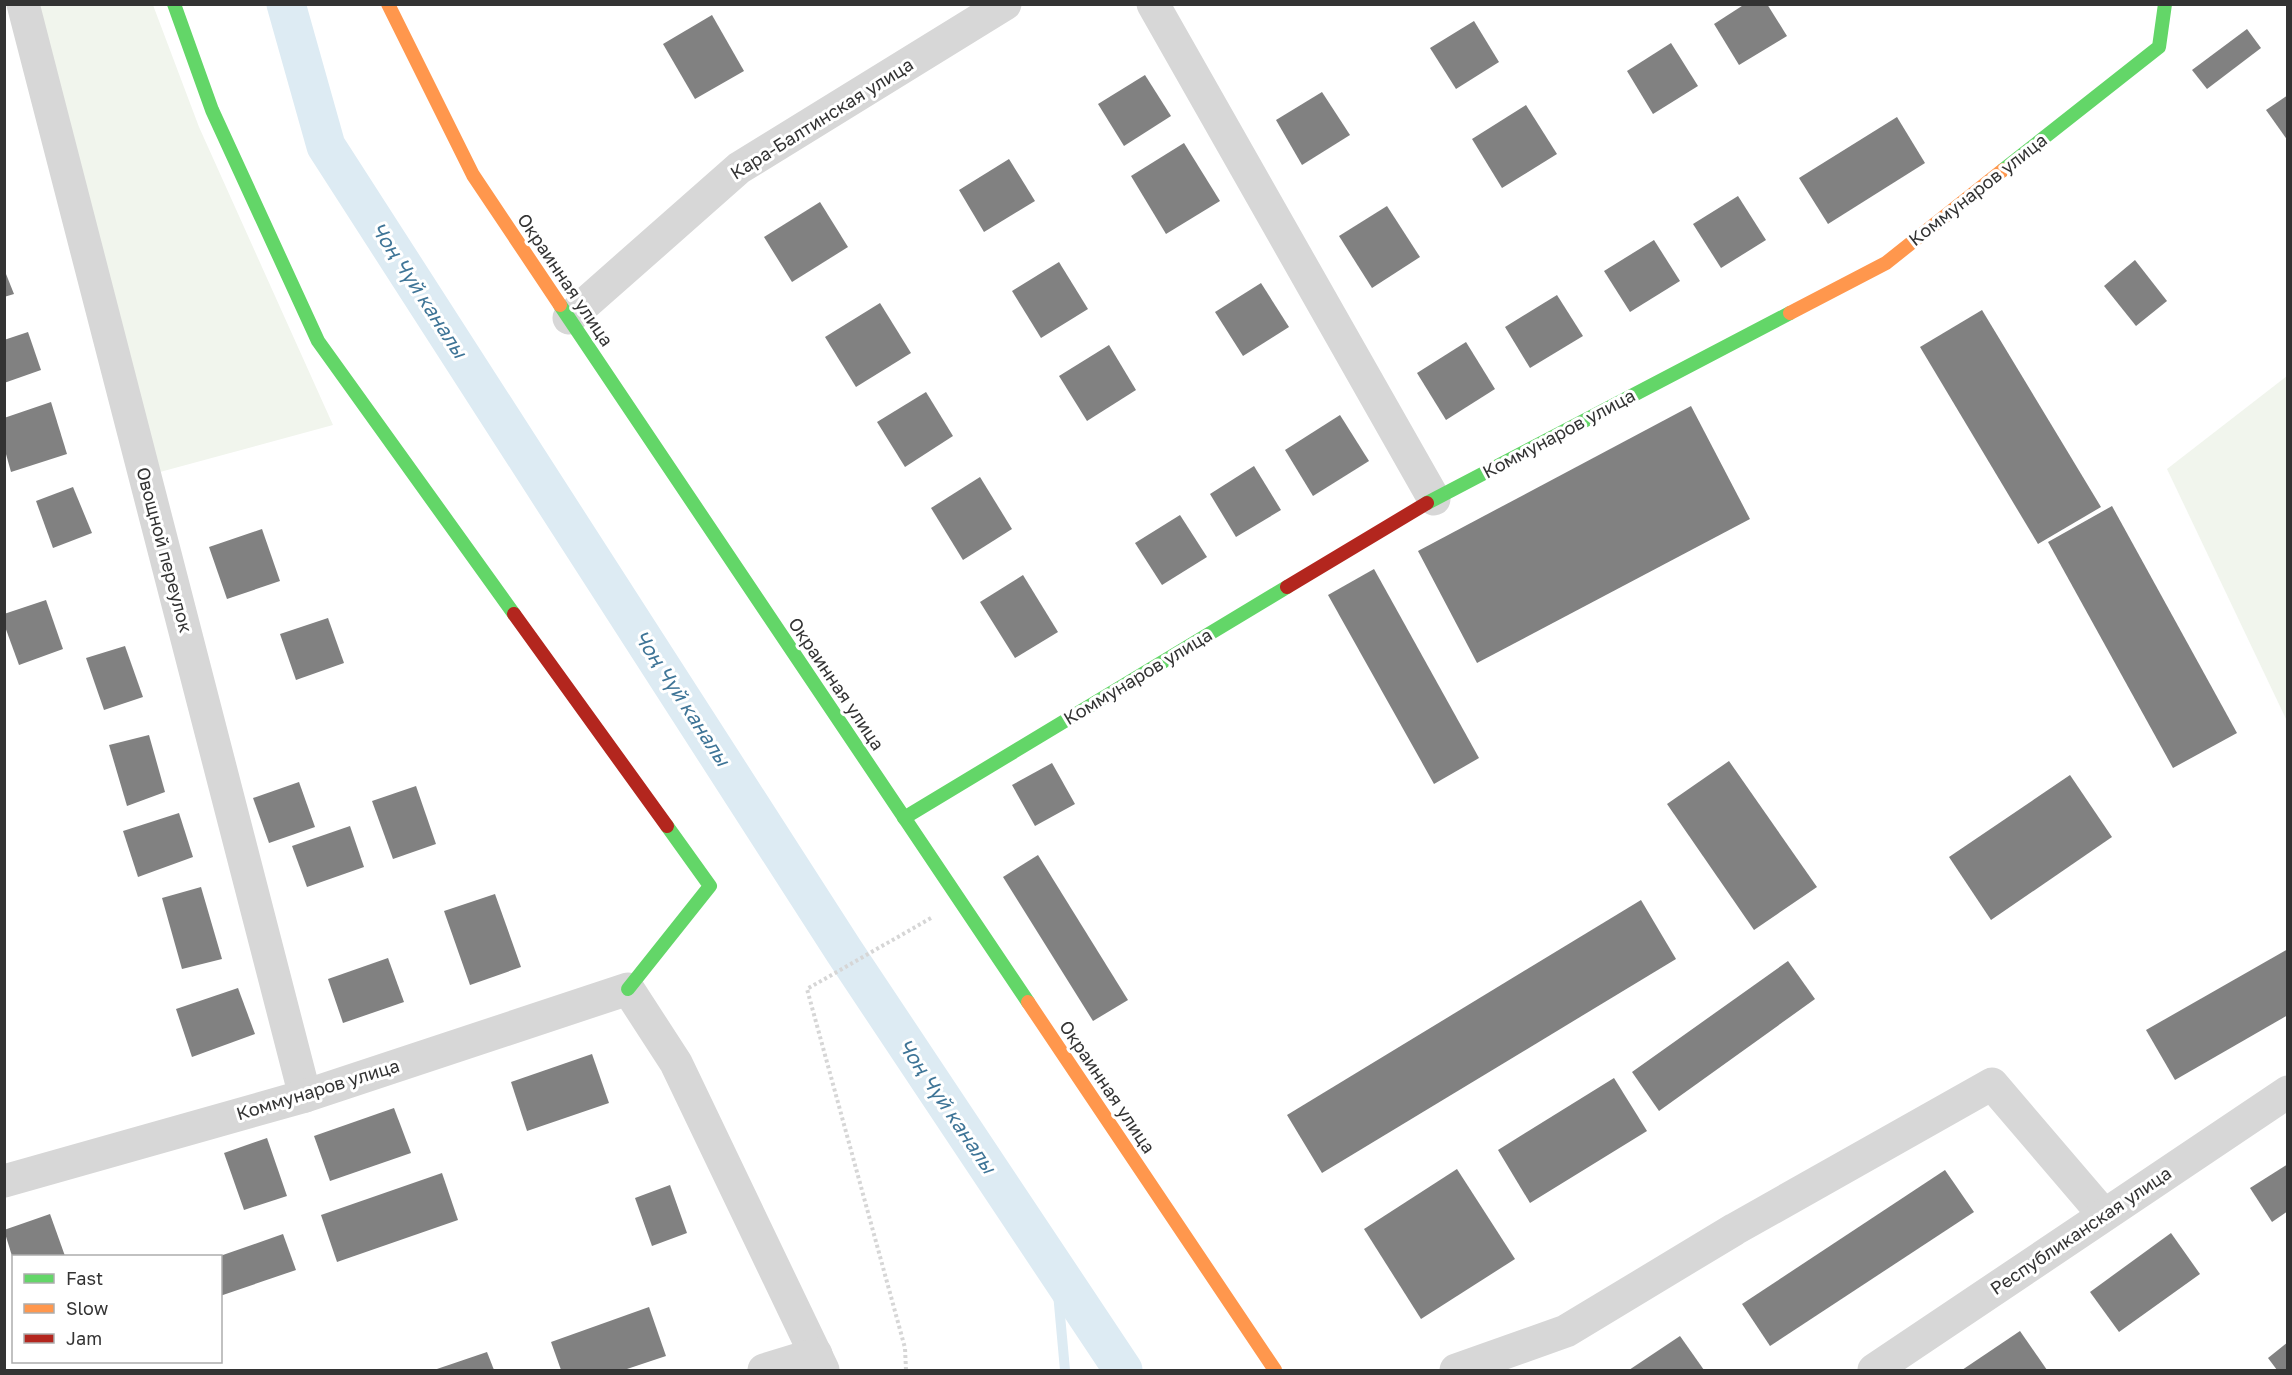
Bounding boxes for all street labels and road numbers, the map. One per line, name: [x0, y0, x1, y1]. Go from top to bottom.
street label: Кара-Балтинская улица: [726, 53, 917, 184]
street label: Коммунаров улица: [1904, 128, 2051, 250]
street label: Окраинная улица: [513, 209, 618, 350]
street label: Коммунаров улица: [1479, 384, 1639, 483]
street label: Овощной переулок: [132, 465, 198, 635]
street label: Окраинная улица: [784, 613, 889, 754]
street label: Коммунаров улица: [1059, 623, 1216, 729]
street label: Окраинная улица: [1055, 1016, 1160, 1157]
street label: Коммунаров улица: [233, 1054, 402, 1124]
street label: Республиканская улица: [1986, 1161, 2175, 1299]

